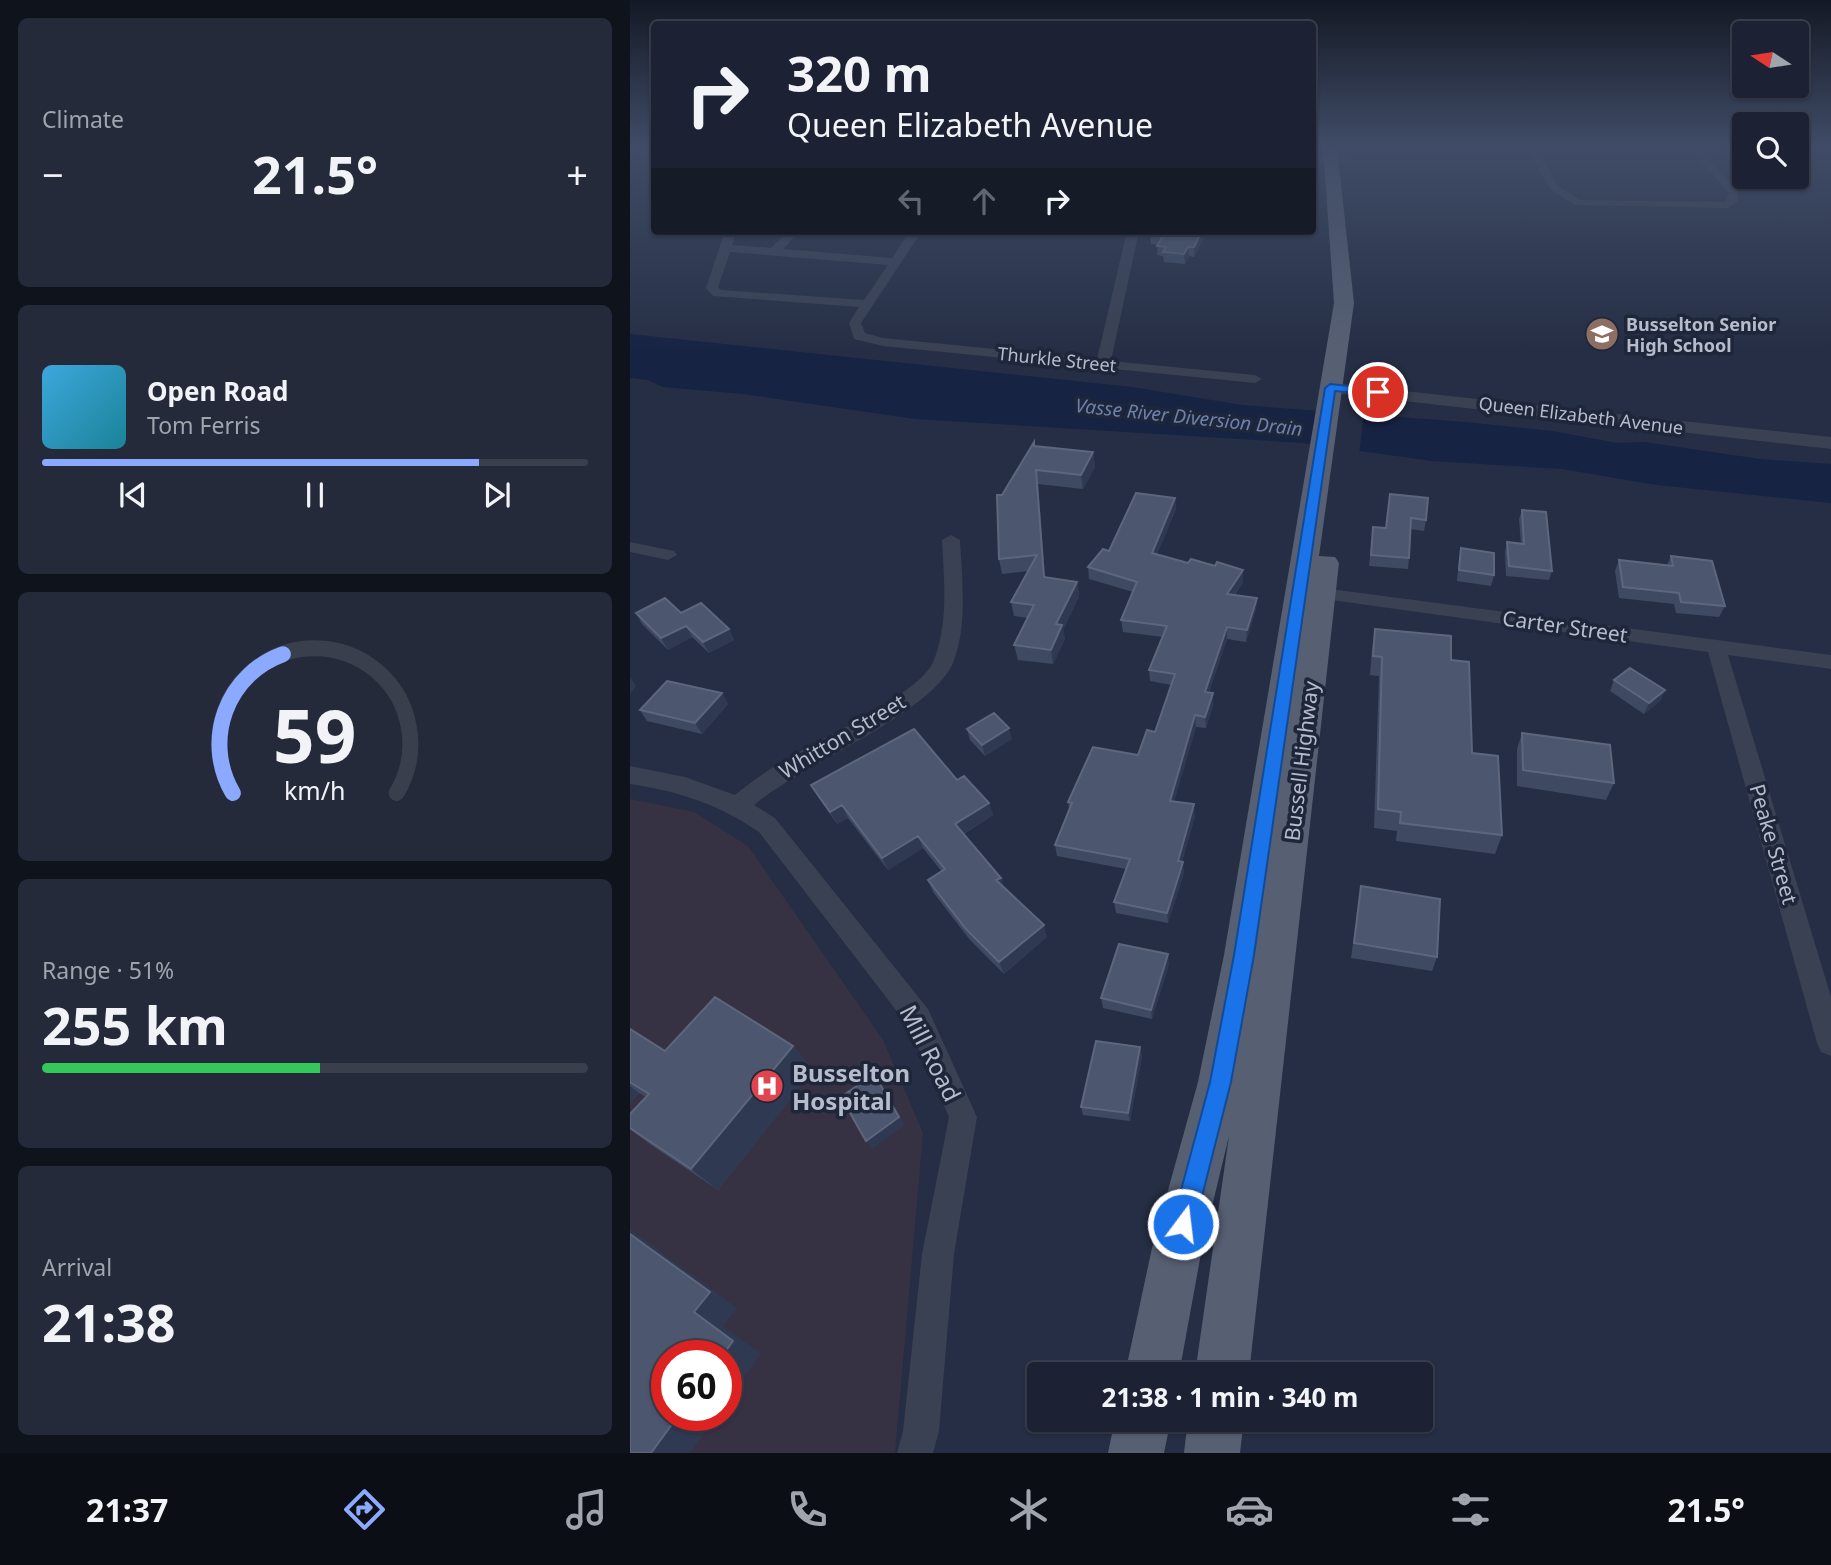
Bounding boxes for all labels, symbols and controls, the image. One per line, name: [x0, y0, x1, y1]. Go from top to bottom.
north arrow: [1732, 21, 1810, 98]
map controls: [1732, 21, 1809, 189]
text: 320 m: [787, 40, 932, 106]
icon: right: [672, 49, 763, 140]
text: Climate: [42, 103, 124, 135]
text: Queen Elizabeth Avenue: [787, 103, 1153, 146]
button: search: [1732, 112, 1809, 189]
text: 21.5°: [252, 138, 378, 209]
text: −: [42, 148, 64, 200]
text: +: [566, 148, 588, 200]
icon: left: [892, 182, 930, 220]
icon: ahead: [965, 182, 1003, 220]
icon: right: [1038, 182, 1076, 220]
place label: Busselton Senior High School: [1626, 312, 1776, 357]
school or university icon: Busselton Senior High School: [1583, 315, 1621, 353]
street label: Thurkle Street: [997, 341, 1118, 377]
pin: [1348, 362, 1408, 422]
text: Open Road: [147, 373, 289, 409]
icon: arrive: [1359, 373, 1397, 411]
street label: Queen Elizabeth Avenue: [1477, 391, 1685, 439]
water label: Vasse River Diversion Drain: [1074, 392, 1304, 442]
text: Tom Ferris: [147, 409, 260, 441]
icon: previous: [114, 476, 152, 514]
icon: pause: [296, 476, 334, 514]
icon: next: [478, 476, 516, 514]
street label: Carter Street: [1501, 603, 1630, 649]
street label: Bussell Highway: [1277, 679, 1325, 842]
text: 59: [273, 685, 357, 784]
street label: Whitton Street: [774, 687, 911, 785]
text: km/h: [284, 772, 346, 806]
street label: Peake Street: [1744, 781, 1805, 908]
text: Range · 51%: [42, 954, 174, 986]
text: 255 km: [42, 989, 228, 1060]
street label: Mill Road: [893, 999, 969, 1107]
place label: Busselton Hospital: [792, 1056, 910, 1117]
hospital icon: Busselton Hospital: [748, 1067, 786, 1105]
position arrow: [1146, 1187, 1220, 1261]
text: Arrival: [42, 1251, 112, 1283]
text: 21:38: [42, 1286, 176, 1357]
speed limit sign: 60: [651, 1340, 742, 1431]
text: 21:38 · 1 min · 340 m: [1102, 1379, 1358, 1415]
icon: directions: [340, 1485, 389, 1534]
icon: music: [562, 1485, 611, 1534]
icon: phone: [783, 1485, 832, 1534]
icon: climate: [1004, 1485, 1053, 1534]
icon: car: [1225, 1485, 1274, 1534]
icon: filters: [1446, 1485, 1495, 1534]
text: 21:37: [86, 1488, 168, 1531]
text: 21.5°: [1667, 1488, 1745, 1531]

